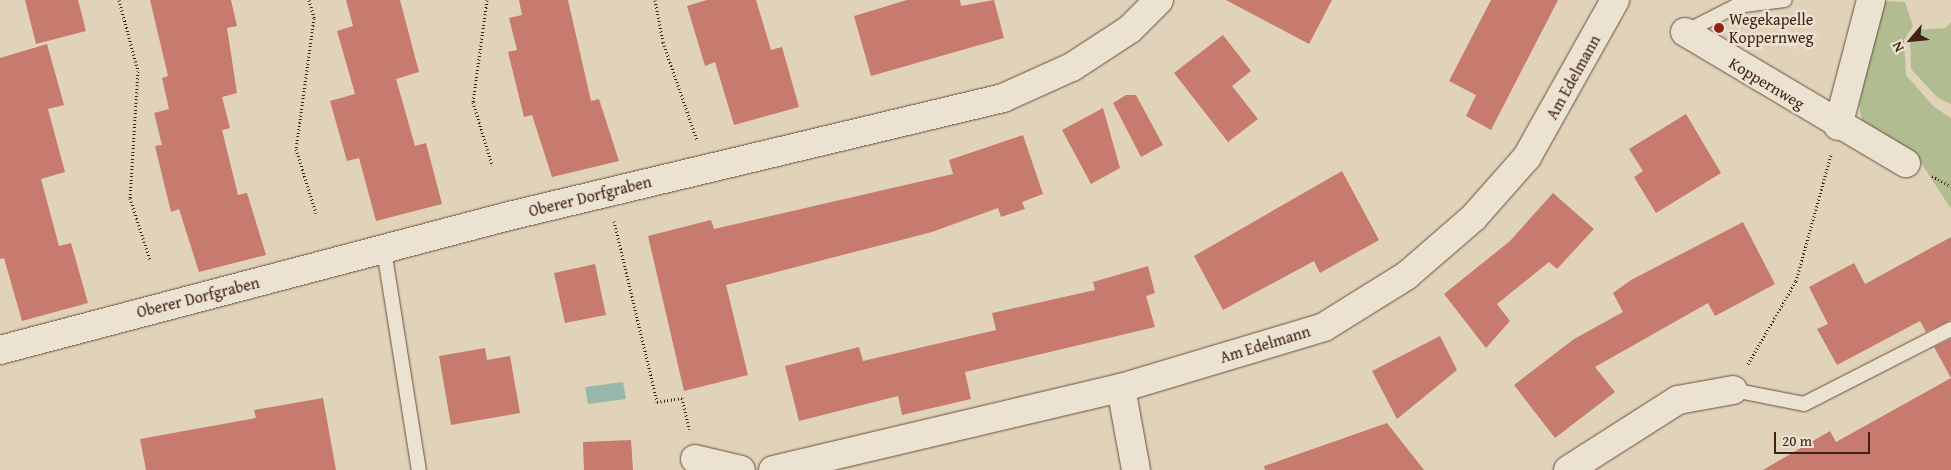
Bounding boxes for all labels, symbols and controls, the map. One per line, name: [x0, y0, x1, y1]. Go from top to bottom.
place label: Wegekapelle Koppernweg: [1729, 9, 1813, 47]
north arrow: [1886, 15, 1936, 65]
marker: Wegekapelle Koppernweg: [1713, 22, 1725, 34]
street label: Am Edelmann: [1542, 31, 1604, 123]
text: N: [1887, 38, 1909, 56]
street label: Koppernweg: [1726, 53, 1808, 113]
street label: Oberer Dorfgraben: [527, 171, 653, 221]
street label: Oberer Dorfgraben: [135, 272, 261, 322]
street label: Am Edelmann: [1217, 321, 1313, 367]
scale bar: [1776, 422, 1872, 454]
text: 20 m: [1782, 430, 1812, 451]

